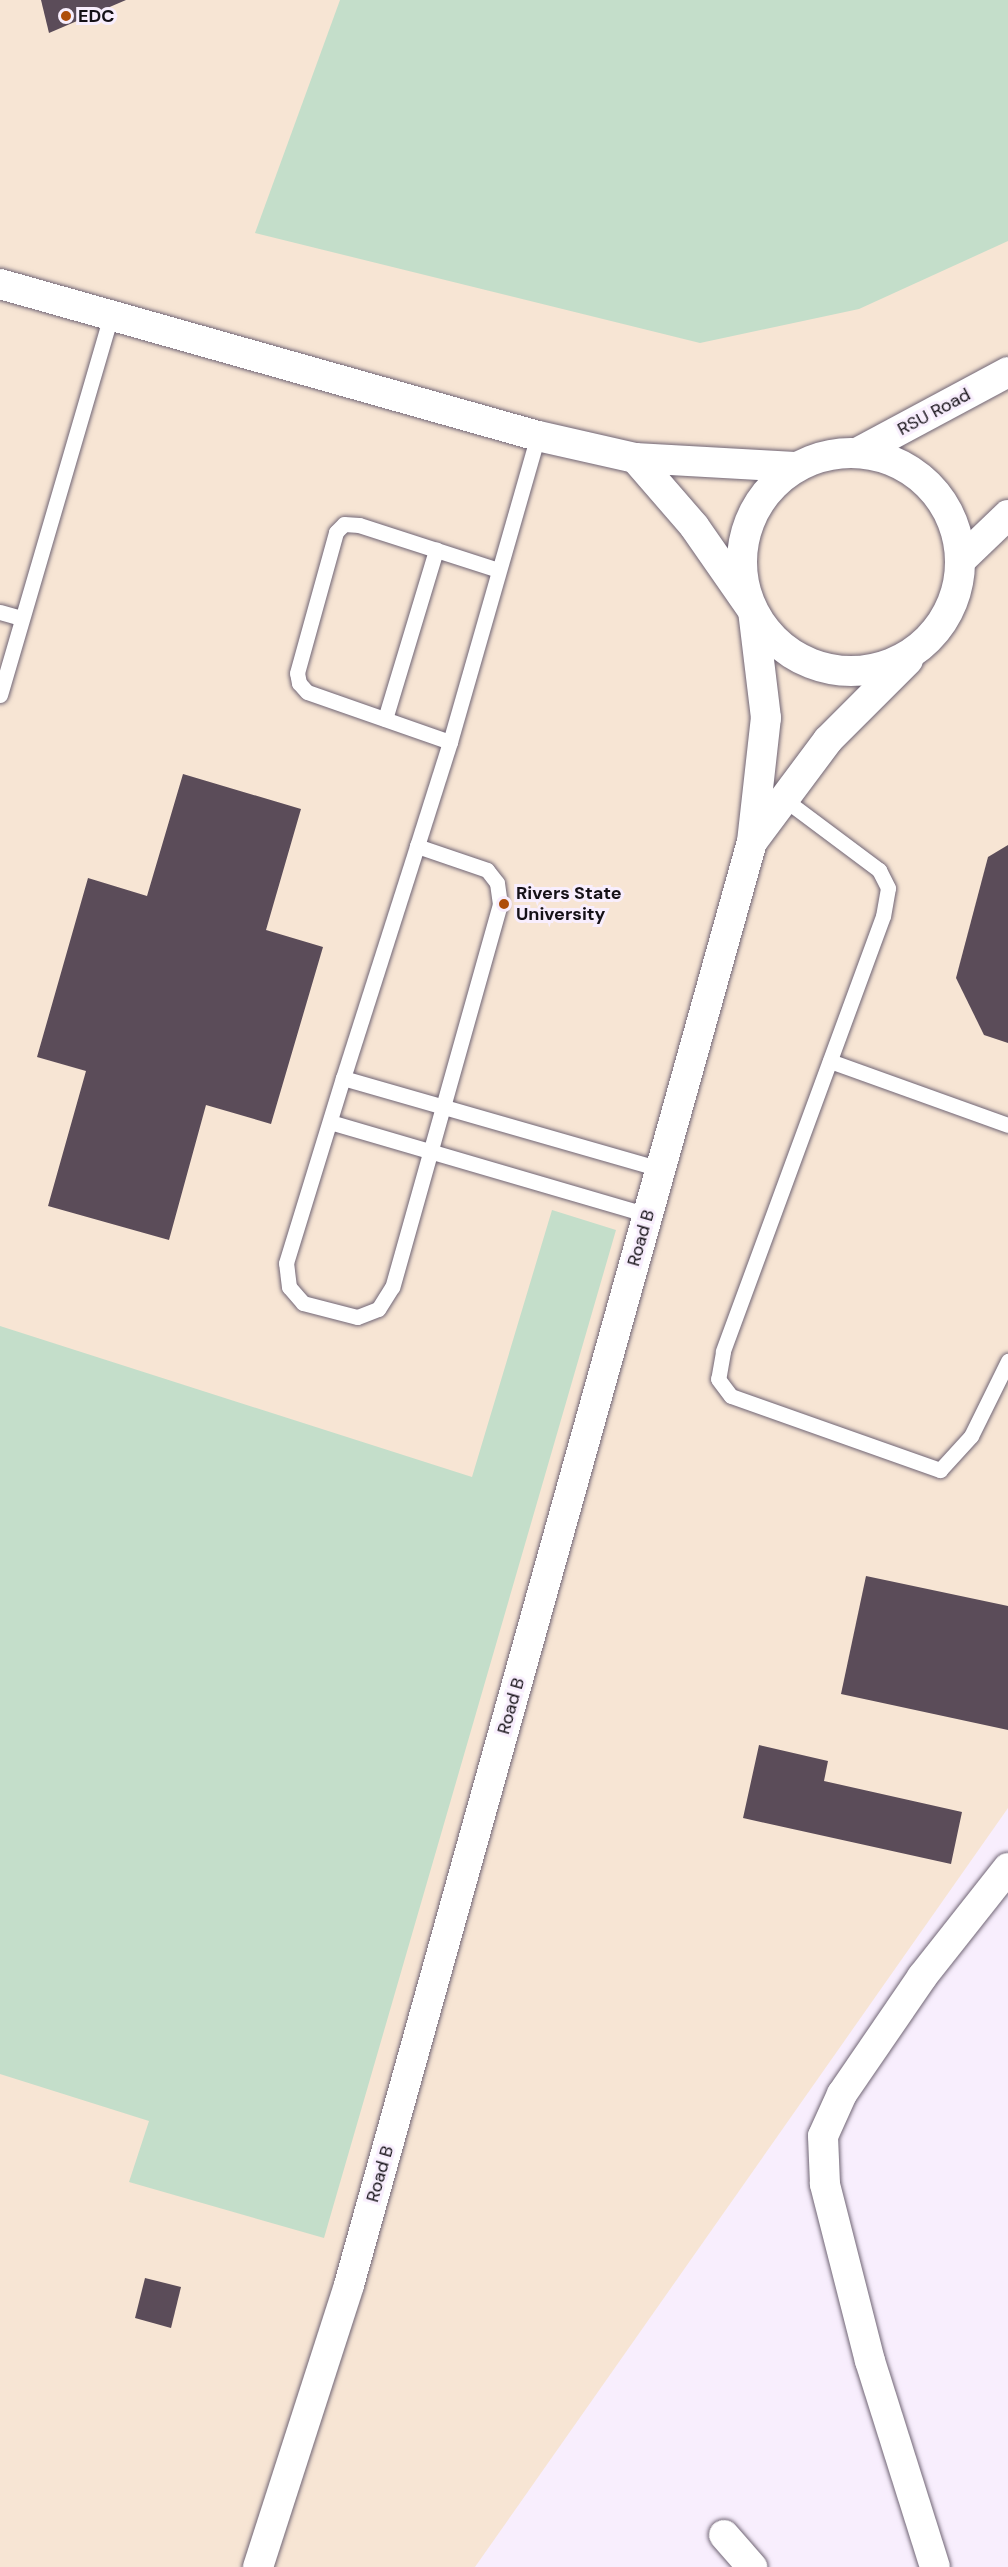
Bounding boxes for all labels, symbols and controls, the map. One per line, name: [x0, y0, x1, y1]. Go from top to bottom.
place label: EDC: [78, 5, 115, 27]
marker: EDC: [59, 9, 73, 23]
street label: RSU Road: [894, 384, 974, 440]
place label: Rivers State University: [516, 883, 622, 926]
marker: Rivers State University: [497, 897, 511, 911]
street label: Road B: [623, 1207, 659, 1269]
street label: Road B: [493, 1675, 529, 1737]
street label: Road B: [362, 2143, 398, 2205]

